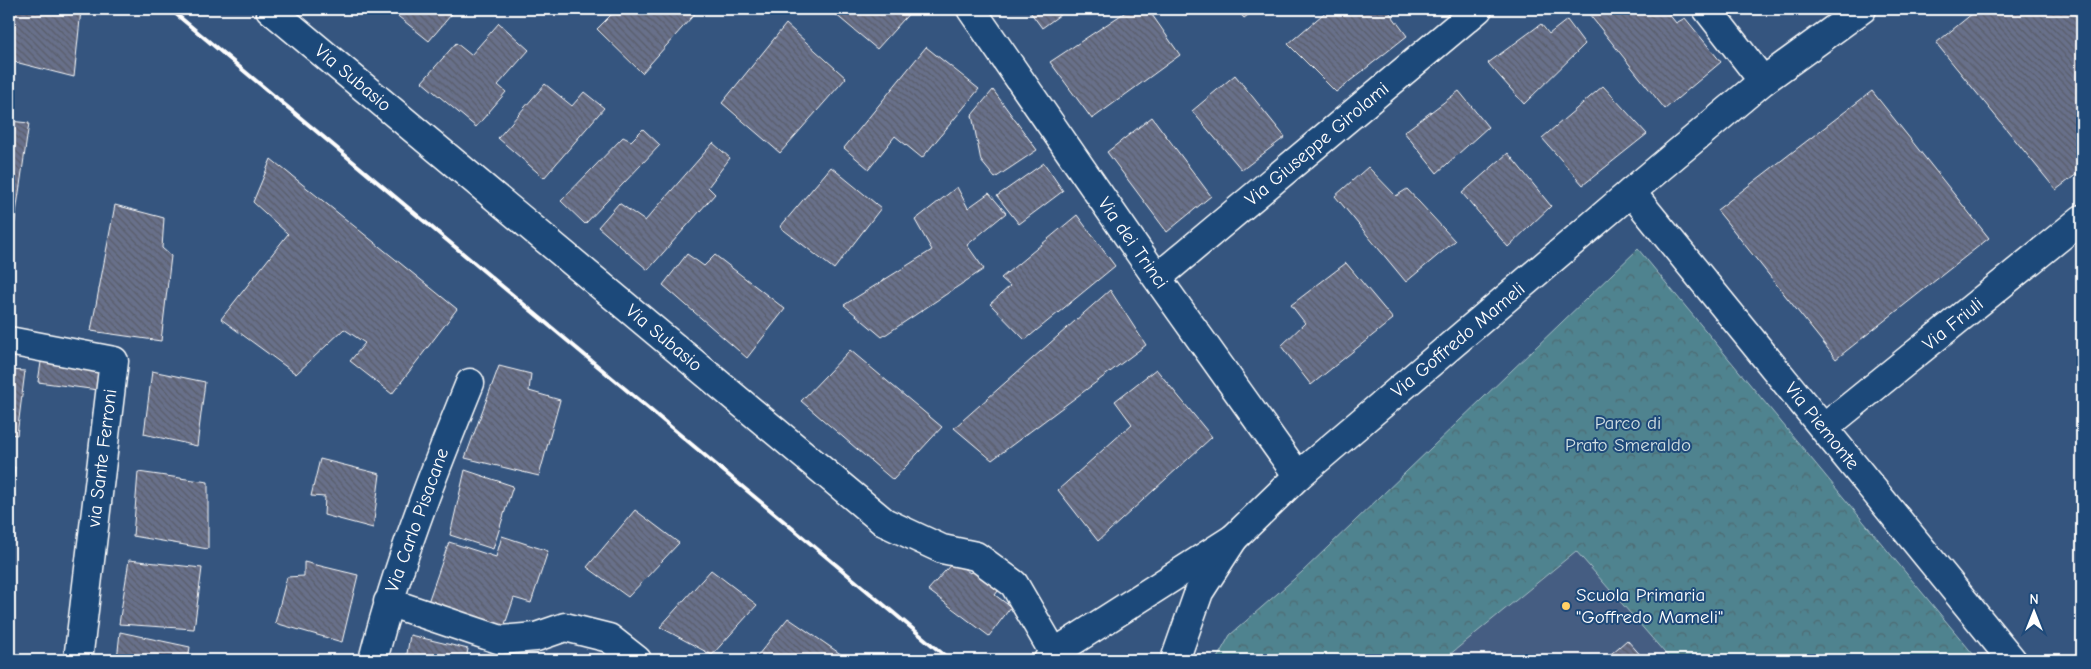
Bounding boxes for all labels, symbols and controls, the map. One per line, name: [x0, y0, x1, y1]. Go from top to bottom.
street label: Via Subasio: [310, 40, 396, 116]
street label: Via Giuseppe Girolami: [1241, 77, 1393, 211]
street label: Via dei Trinci: [1093, 193, 1173, 293]
street label: Via Goffredo Mameli: [1387, 278, 1529, 402]
street label: Via Friuli: [1918, 293, 1988, 355]
street label: Via Subasio: [621, 300, 707, 376]
street label: Via Piemonte: [1780, 378, 1864, 474]
street label: via Sante Ferroni: [82, 388, 121, 529]
park label: Parco di Prato Smeraldo: [1565, 412, 1691, 456]
street label: Via Carlo Pisacane: [381, 445, 453, 595]
place label: Scuola Primaria "Goffredo Mameli": [1576, 584, 1723, 628]
north arrow: [2008, 586, 2058, 636]
text: N: [2029, 591, 2039, 608]
marker: Scuola Primaria "Goffredo Mameli": [1560, 600, 1572, 612]

